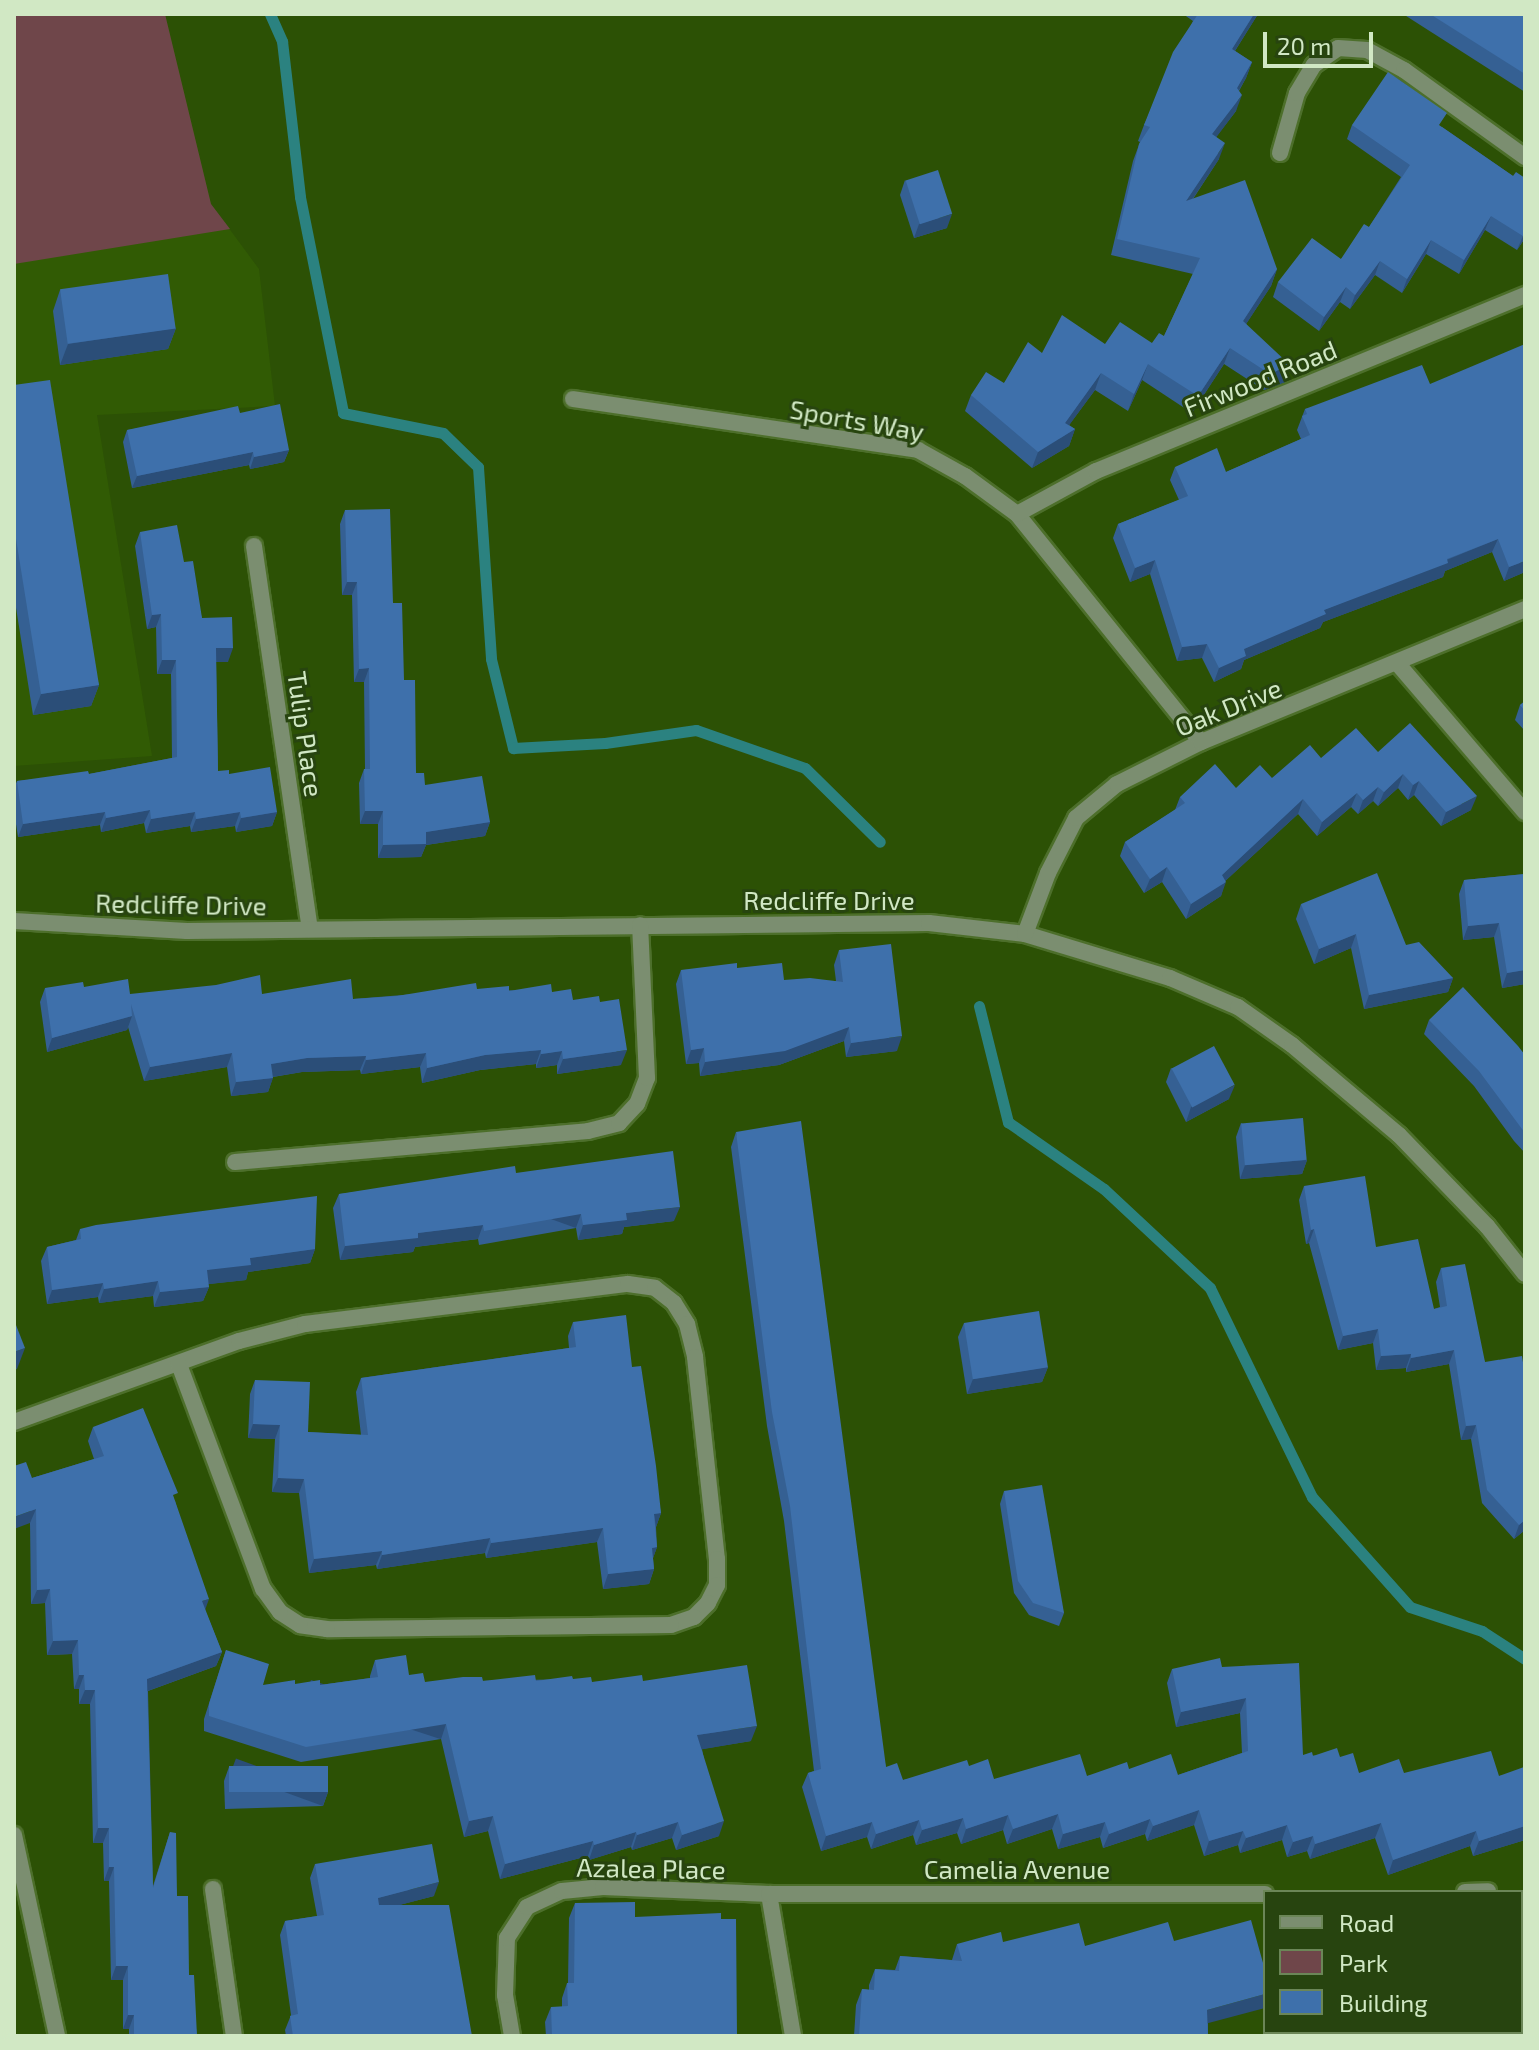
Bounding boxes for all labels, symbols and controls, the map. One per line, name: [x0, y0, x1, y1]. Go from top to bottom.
scale bar: [1267, 16, 1377, 66]
text: 20 m: [1277, 31, 1331, 60]
street label: Firwood Road: [1179, 333, 1341, 423]
street label: Sports Way: [787, 393, 927, 447]
street label: Tulip Place: [282, 669, 330, 799]
street label: Oak Drive: [1170, 671, 1286, 743]
street label: Redcliffe Drive: [743, 884, 915, 916]
street label: Redcliffe Drive: [95, 887, 267, 921]
street label: Azalea Place: [576, 1851, 726, 1885]
street label: Camelia Avenue: [923, 1853, 1111, 1885]
legend: [1263, 1890, 1523, 2034]
text: Road: [1339, 1908, 1394, 1937]
text: Park: [1339, 1948, 1388, 1977]
text: Building: [1339, 1988, 1428, 2017]

